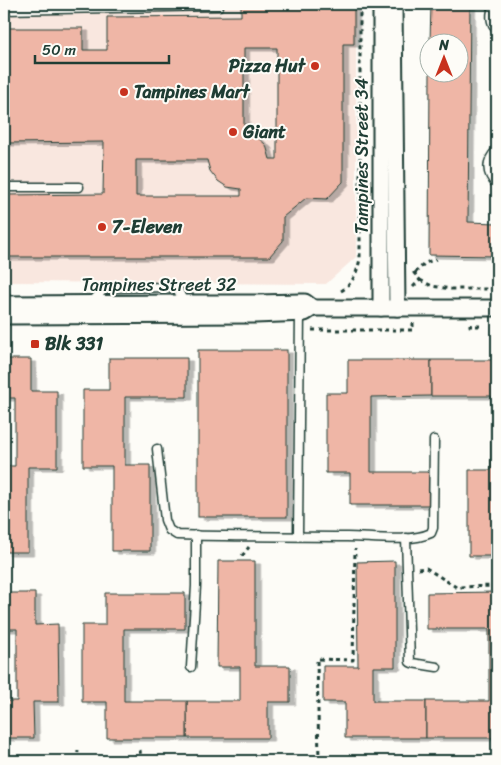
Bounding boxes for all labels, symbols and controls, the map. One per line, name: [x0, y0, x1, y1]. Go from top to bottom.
scale bar: [35, 32, 169, 64]
north arrow: [418, 32, 468, 82]
text: N: [438, 33, 449, 58]
text: 50 m: [42, 37, 77, 63]
place label: Pizza Hut: [229, 50, 307, 82]
marker: Pizza Hut: [309, 60, 321, 72]
place label: Tampines Mart: [134, 76, 251, 108]
street label: Tampines Street 34: [346, 78, 378, 234]
marker: Tampines Mart: [118, 86, 130, 98]
place label: Giant: [242, 116, 286, 148]
marker: Giant: [227, 126, 239, 138]
place label: 7-Eleven: [112, 211, 183, 243]
marker: 7-Eleven: [96, 221, 108, 233]
street label: Tampines Street 32: [82, 269, 237, 301]
place label: Blk 331: [45, 328, 103, 360]
marker: Blk 331: [29, 338, 41, 350]

